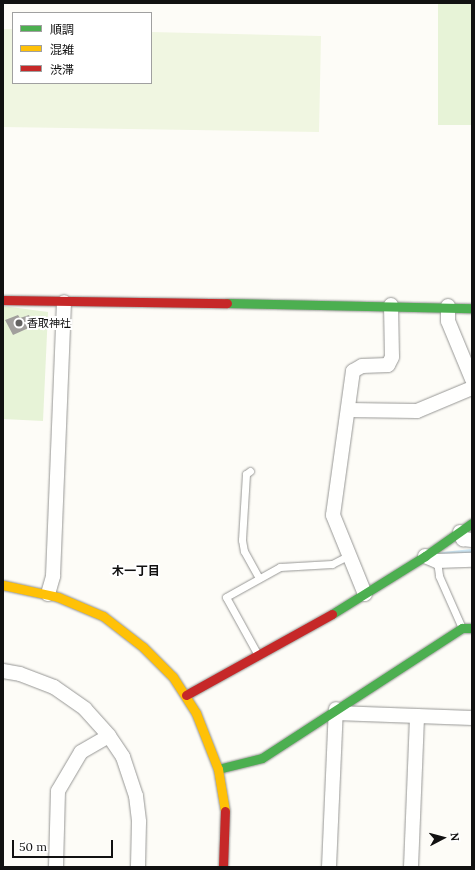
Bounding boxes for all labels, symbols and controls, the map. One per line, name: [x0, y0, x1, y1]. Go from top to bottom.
legend: [12, 12, 152, 84]
text: 順調: [50, 22, 74, 37]
text: 混雑: [50, 42, 74, 57]
text: 渋滞: [50, 62, 74, 77]
place label: 香取神社: [27, 316, 71, 330]
marker: 香取神社: [14, 318, 24, 328]
district label: 木一丁目: [112, 564, 160, 578]
north arrow: [423, 818, 463, 858]
scale bar: [14, 832, 115, 858]
text: N: [448, 832, 462, 842]
text: 50 m: [19, 839, 47, 854]

